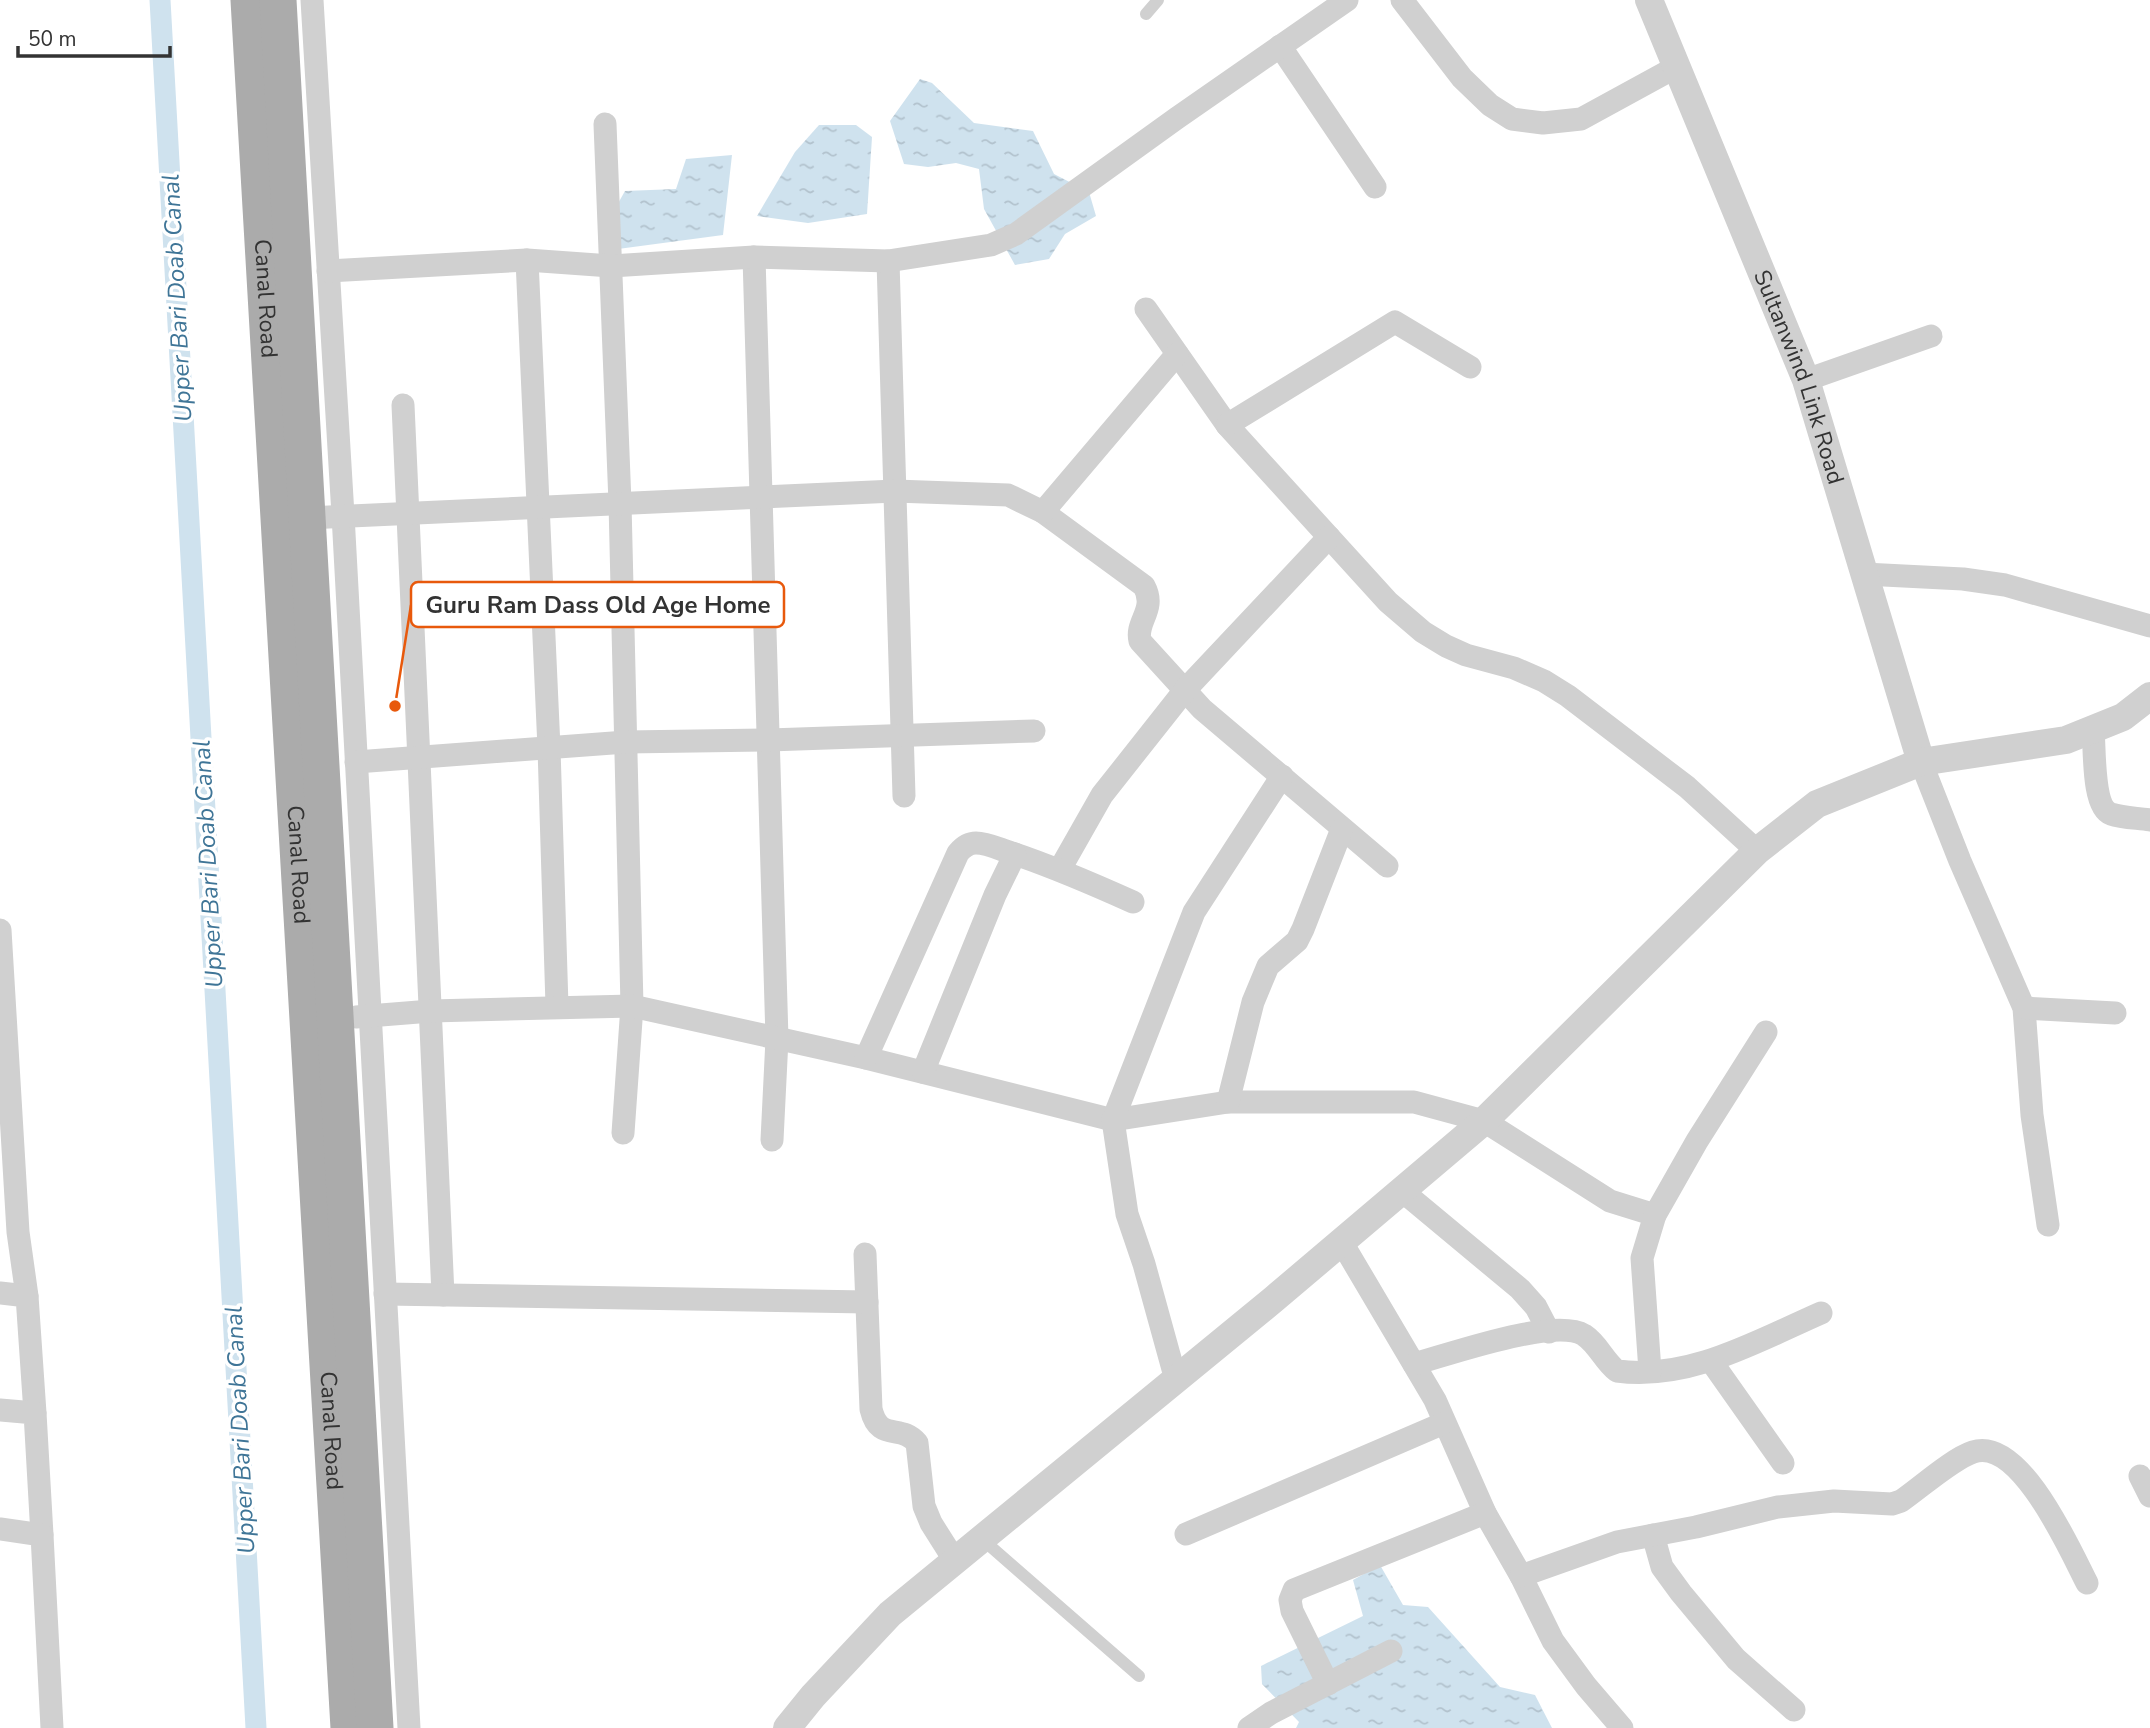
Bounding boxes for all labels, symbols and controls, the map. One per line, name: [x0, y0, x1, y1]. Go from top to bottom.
scale bar: [18, 14, 170, 58]
text: 50 m: [28, 25, 77, 53]
water label: Upper Bari Doab Canal: [155, 173, 199, 423]
street label: Canal Road: [247, 238, 285, 359]
street label: Sultanwind Link Road: [1746, 265, 1851, 488]
callout: Guru Ram Dass Old Age Home: [411, 582, 784, 627]
text: Guru Ram Dass Old Age Home: [425, 589, 771, 621]
water label: Upper Bari Doab Canal: [186, 739, 230, 989]
street label: Canal Road: [280, 804, 317, 925]
water label: Upper Bari Doab Canal: [218, 1305, 262, 1555]
street label: Canal Road: [312, 1370, 350, 1491]

